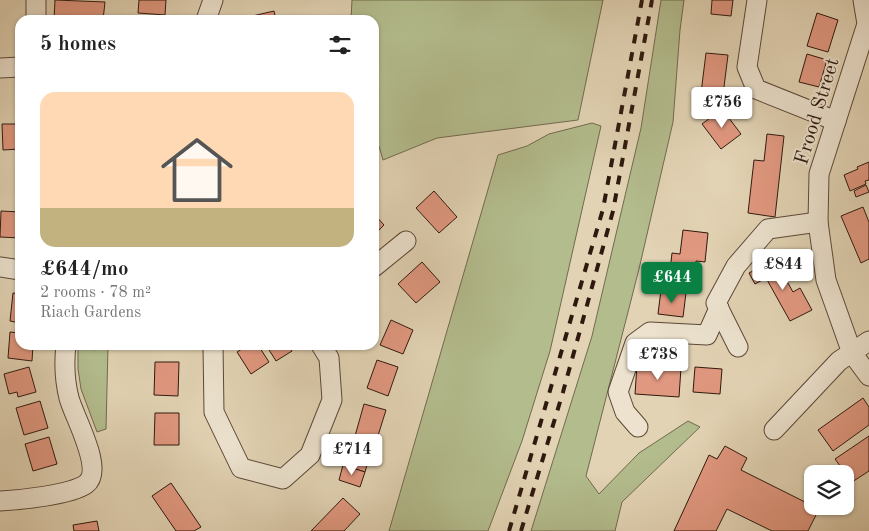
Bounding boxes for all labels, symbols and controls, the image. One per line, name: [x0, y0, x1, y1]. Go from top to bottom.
icon: filters: [326, 31, 354, 59]
text: 5 homes: [40, 34, 116, 55]
street label: Frood Street: [792, 56, 844, 167]
pin: £756: [692, 86, 752, 129]
text: £756: [702, 95, 742, 111]
icon: home: [152, 125, 242, 215]
pin: £844: [753, 248, 813, 291]
text: £844: [763, 257, 803, 273]
text: £644/mo: [40, 259, 129, 280]
pin: £644: [642, 262, 702, 304]
text: £644: [652, 270, 692, 286]
text: 2 rooms · 78 m²: [40, 285, 151, 301]
text: Riach Gardens: [40, 305, 141, 321]
pin: £738: [628, 338, 688, 381]
text: £738: [638, 347, 678, 363]
pin: £714: [322, 434, 382, 476]
text: £714: [332, 442, 372, 458]
map controls: [804, 465, 854, 515]
button: layers: [804, 465, 854, 515]

